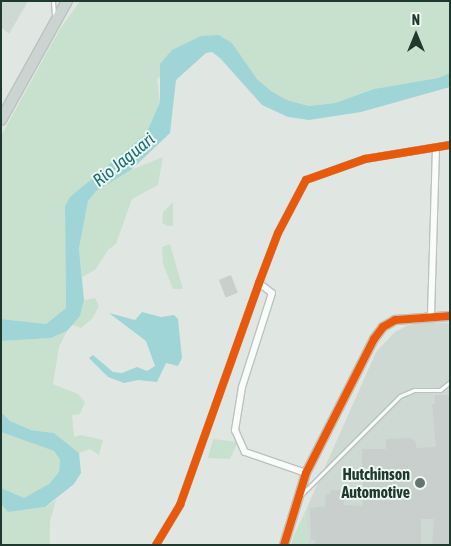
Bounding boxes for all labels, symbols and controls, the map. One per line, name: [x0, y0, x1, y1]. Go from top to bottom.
north arrow: [391, 10, 441, 60]
text: N: [412, 12, 420, 28]
water label: Rio Jaguari: [89, 129, 159, 191]
place label: Hutchinson Automotive: [341, 464, 410, 502]
marker: Hutchinson Automotive: [414, 477, 426, 489]

